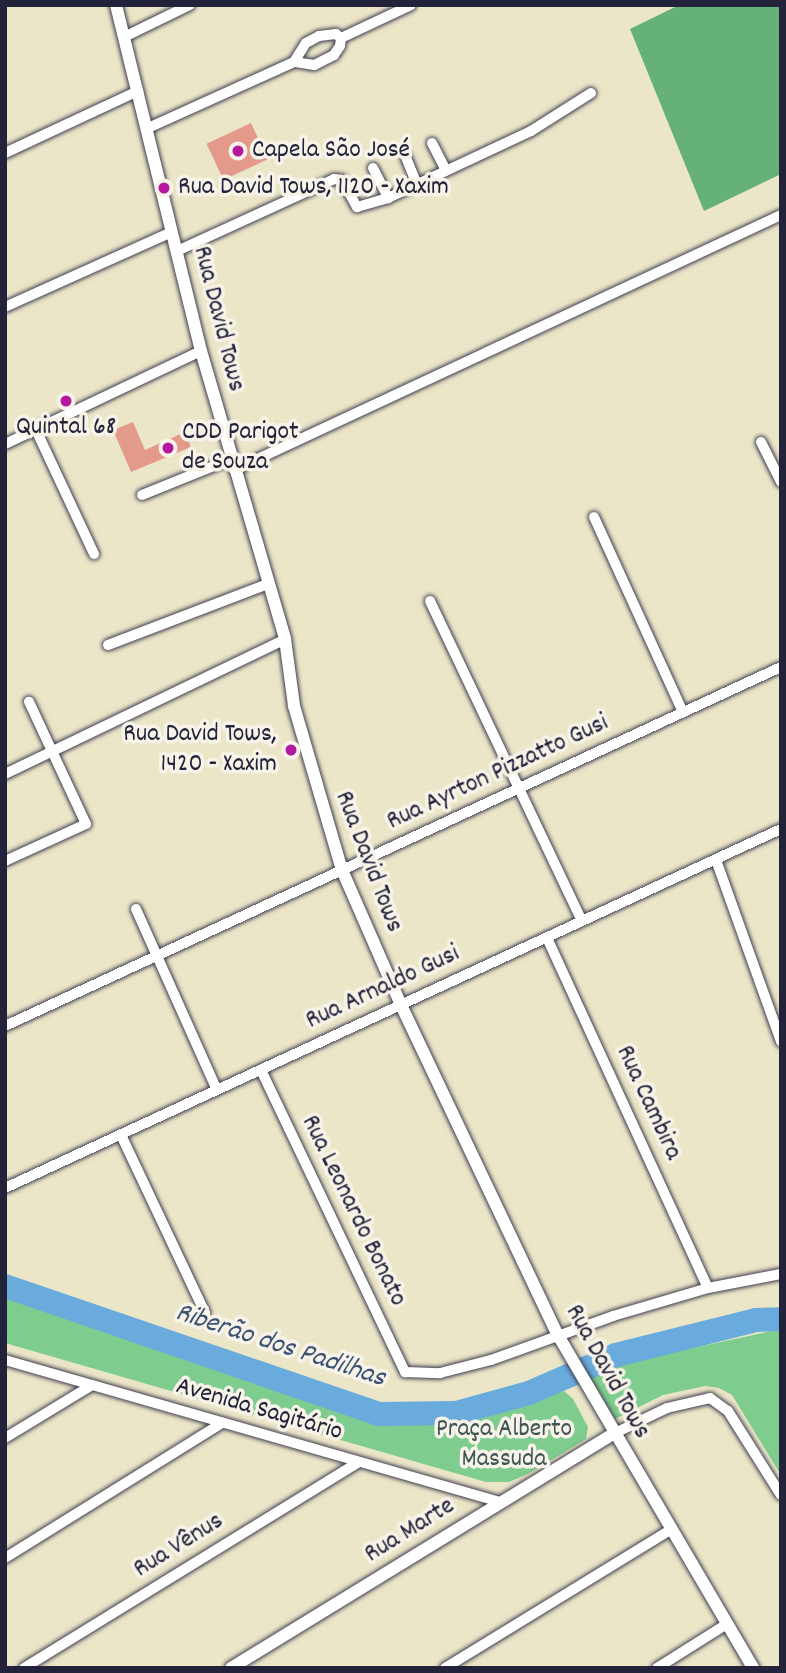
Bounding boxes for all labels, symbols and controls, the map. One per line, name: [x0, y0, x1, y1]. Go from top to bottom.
place label: Capela São José: [252, 135, 410, 167]
marker: Capela São José: [230, 143, 246, 159]
place label: Rua David Tows, 1120 - Xaxim: [178, 172, 449, 204]
marker: Rua David Tows, 1120 - Xaxim: [156, 180, 172, 196]
street label: Rua David Tows: [185, 243, 251, 395]
marker: Quintal 68: [58, 393, 74, 409]
place label: Quintal 68: [16, 412, 116, 444]
place label: CDD Parigot de Souza: [182, 417, 299, 478]
marker: CDD Parigot de Souza: [160, 440, 176, 456]
street label: Rua Ayrton Pizzatto Gusi: [382, 708, 614, 838]
place label: Rua David Tows, 1420 - Xaxim: [123, 719, 277, 780]
marker: Rua David Tows, 1420 - Xaxim: [283, 742, 299, 758]
street label: Rua David Tows: [327, 787, 409, 937]
street label: Rua Arnaldo Gusi: [301, 939, 465, 1037]
street label: Rua Cambira: [608, 1041, 688, 1165]
street label: Rua Leonardo Bonato: [293, 1110, 413, 1312]
water label: Riberão dos Padilhas: [171, 1297, 389, 1397]
street label: Rua David Tows: [557, 1299, 657, 1445]
street label: Avenida Sagitário: [172, 1371, 346, 1449]
park label: Praça Alberto Massuda: [436, 1414, 572, 1476]
street label: Rua Marte: [359, 1491, 461, 1571]
street label: Rua Vênus: [128, 1506, 230, 1586]

